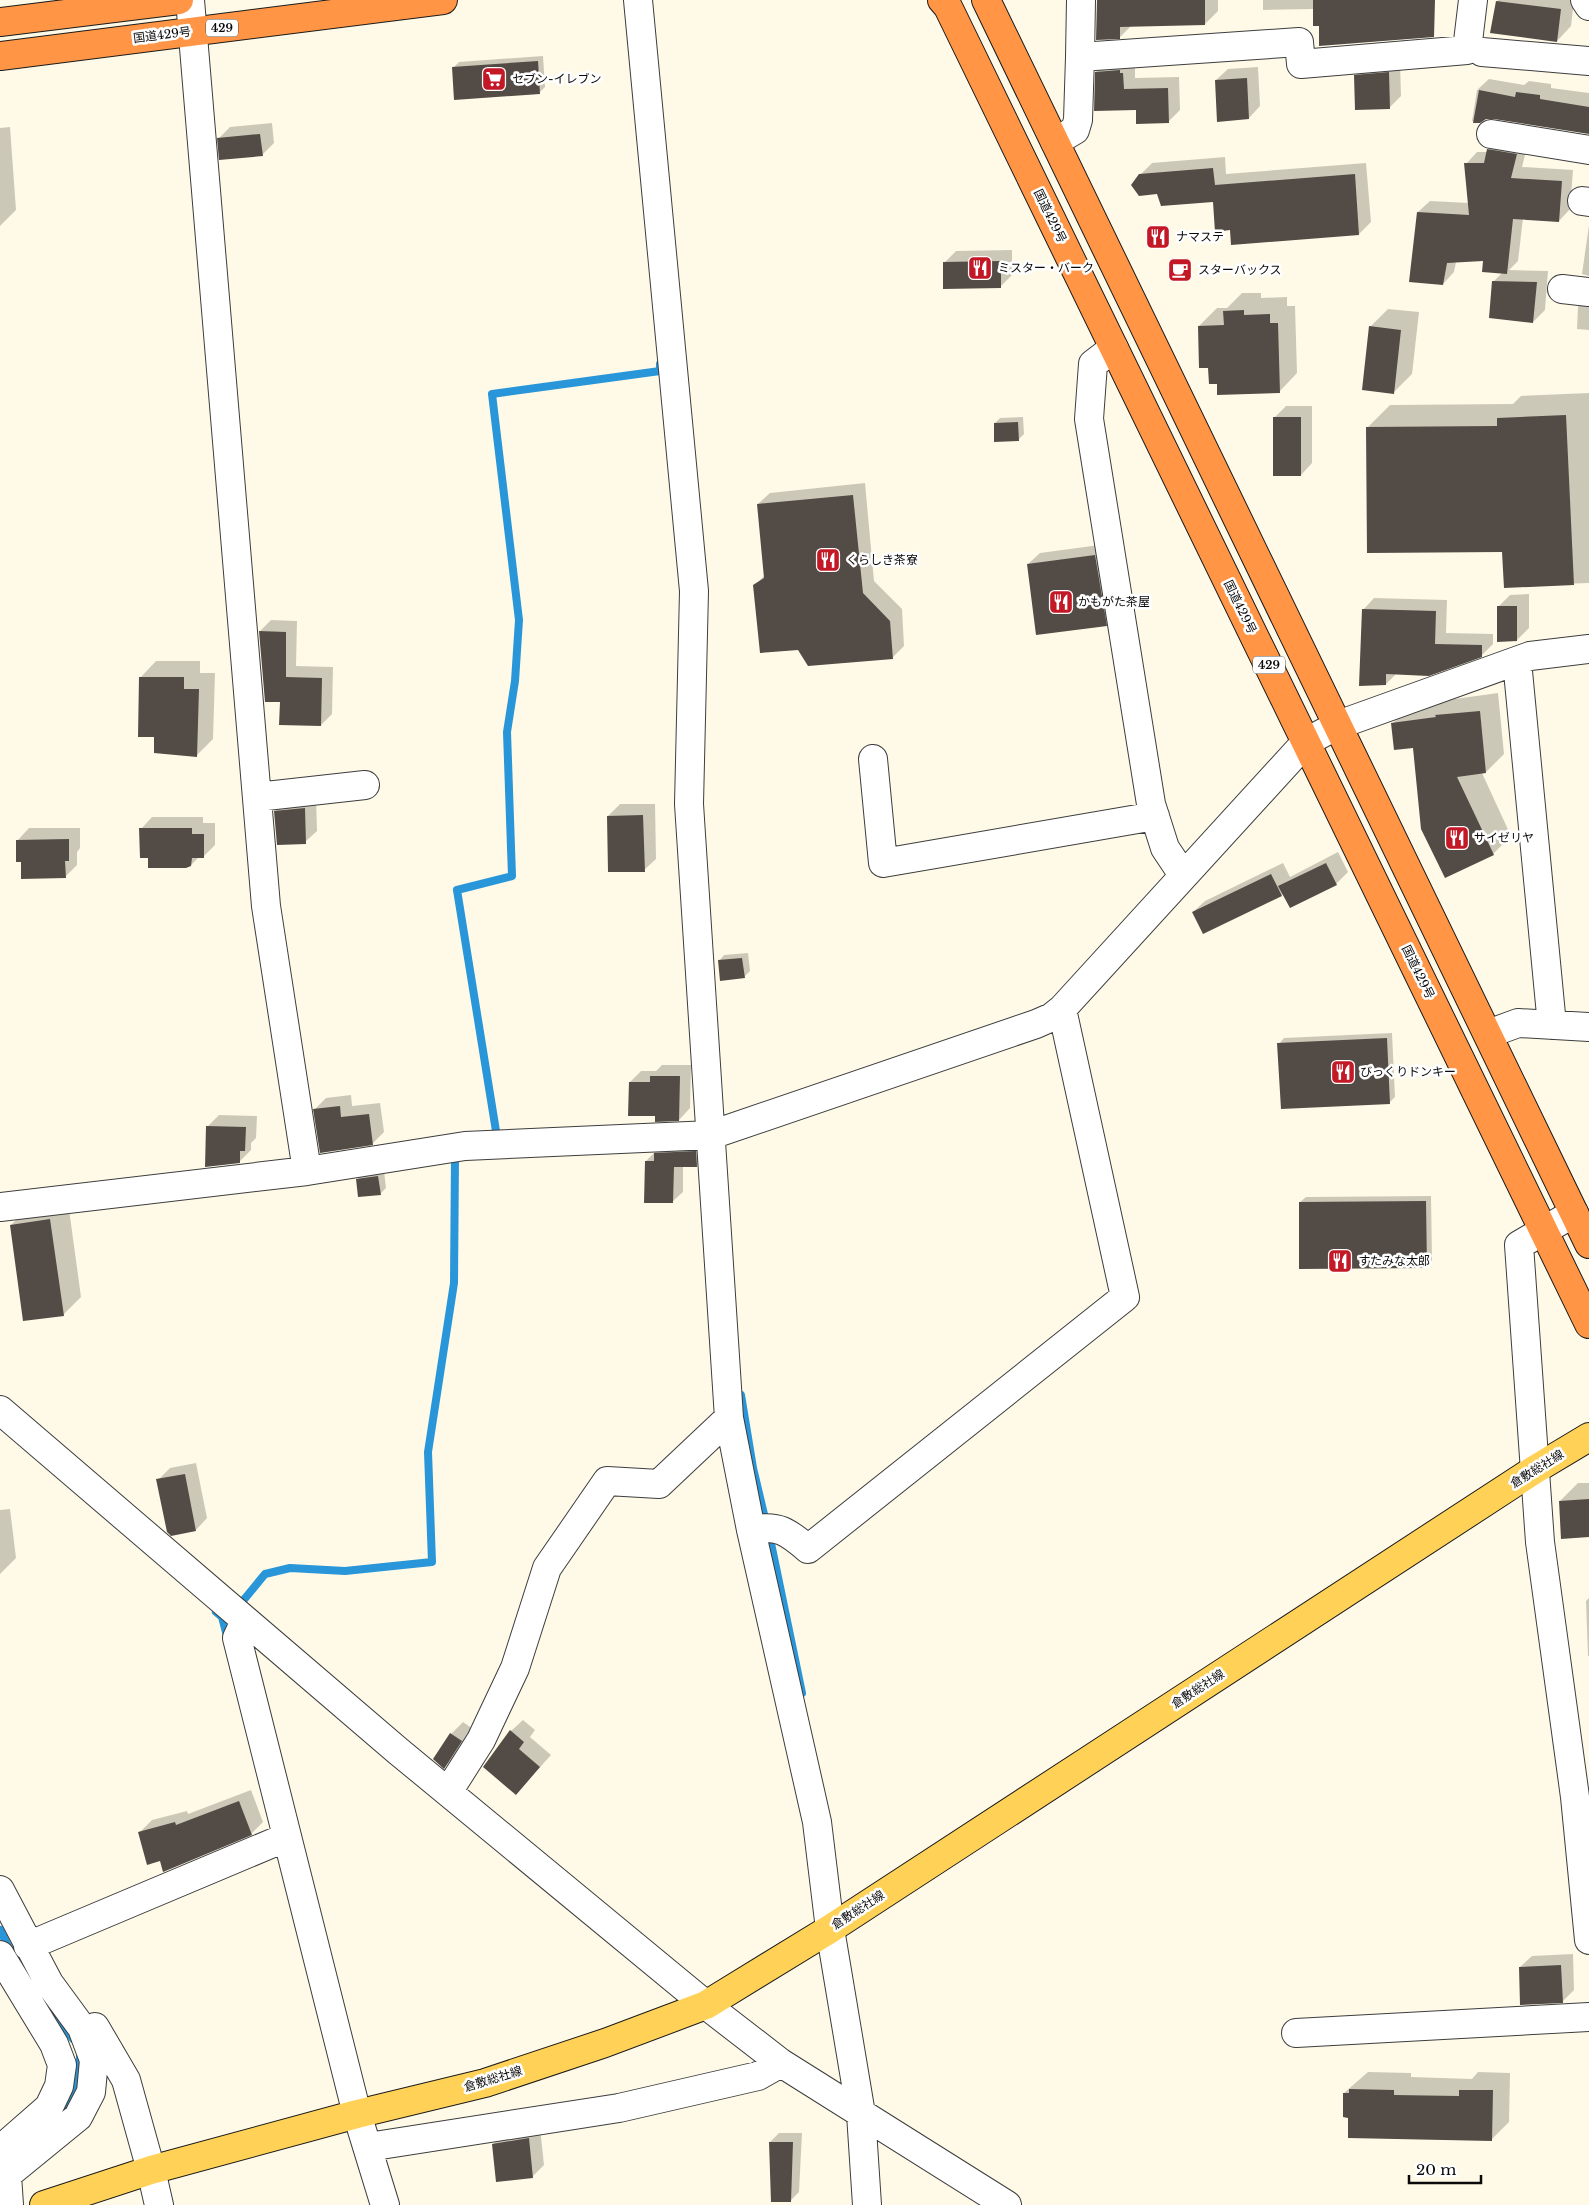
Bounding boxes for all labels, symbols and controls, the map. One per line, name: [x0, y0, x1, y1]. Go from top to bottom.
road number: 429: [206, 19, 238, 36]
street label: 国道429号: [132, 24, 192, 45]
supermarket icon: セブン-イレブン: [481, 66, 507, 92]
place label: セブン-イレブン: [512, 71, 602, 86]
street label: 国道429号: [1031, 186, 1070, 245]
restaurant icon: ナマステ: [1145, 224, 1171, 250]
place label: ナマステ: [1176, 229, 1224, 244]
restaurant icon: ミスター・バーク: [967, 255, 993, 281]
cafe icon: スターバックス: [1167, 257, 1193, 283]
place label: ミスター・バーク: [998, 260, 1094, 275]
place label: スターバックス: [1198, 262, 1282, 277]
restaurant icon: くらしき茶寮: [815, 547, 841, 573]
place label: くらしき茶寮: [846, 552, 918, 567]
street label: 国道429号: [1221, 577, 1260, 636]
restaurant icon: かもがた茶屋: [1048, 589, 1074, 615]
place label: かもがた茶屋: [1078, 594, 1150, 609]
road number: 429: [1253, 656, 1285, 674]
restaurant icon: サイゼリヤ: [1444, 825, 1470, 851]
place label: サイゼリヤ: [1474, 830, 1534, 845]
street label: 国道429号: [1399, 942, 1438, 1001]
restaurant icon: びっくりドンキー: [1330, 1059, 1356, 1085]
place label: びっくりドンキー: [1360, 1064, 1456, 1079]
restaurant icon: すたみな太郎: [1327, 1248, 1353, 1274]
place label: すたみな太郎: [1358, 1253, 1430, 1268]
street label: 倉敷総社線: [1507, 1446, 1566, 1491]
street label: 倉敷総社線: [1168, 1666, 1227, 1711]
street label: 倉敷総社線: [828, 1887, 887, 1932]
street label: 倉敷総社線: [462, 2063, 524, 2094]
scale bar: [1409, 2152, 1482, 2184]
text: 20 m: [1416, 2160, 1456, 2179]

